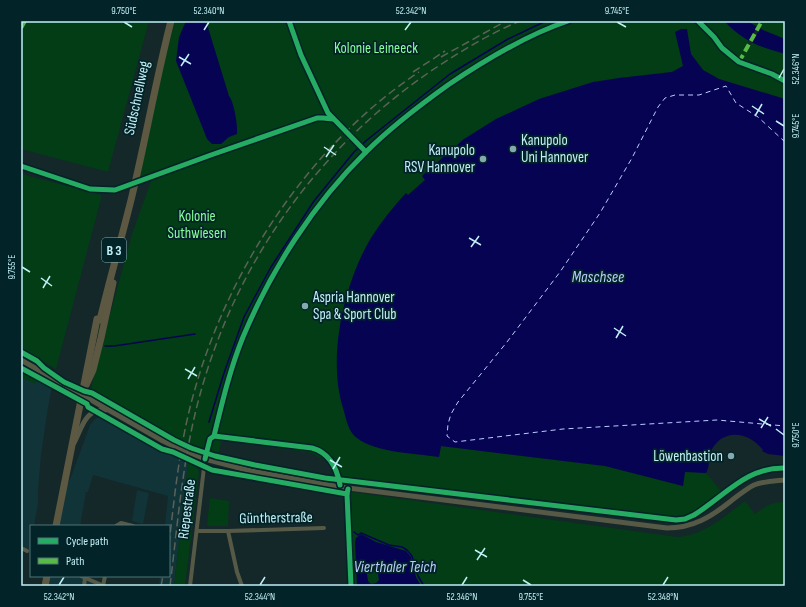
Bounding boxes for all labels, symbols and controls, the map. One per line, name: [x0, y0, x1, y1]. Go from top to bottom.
text: 9.750°E: [111, 5, 137, 17]
text: 52.340°N: [194, 5, 224, 17]
text: 52.342°N: [396, 5, 426, 17]
text: 9.745°E: [605, 5, 629, 17]
park label: Kolonie Leineeck: [334, 39, 418, 58]
text: 52.346°N: [790, 54, 802, 84]
street label: Südschnellweg: [120, 59, 154, 137]
text: 9.745°E: [790, 114, 802, 138]
place label: Kanupolo Uni Hannover: [521, 131, 589, 167]
place label: Kanupolo RSV Hannover: [404, 141, 476, 177]
marker: Kanupolo Uni Hannover: [508, 144, 518, 154]
marker: Kanupolo RSV Hannover: [478, 154, 488, 164]
park label: Kolonie Suthwiesen: [168, 207, 226, 243]
road number: B 3: [102, 238, 126, 262]
text: 9.755°E: [6, 255, 18, 279]
water label: Maschsee: [572, 268, 624, 287]
place label: Aspria Hannover Spa & Sport Club: [312, 288, 397, 324]
marker: Aspria Hannover Spa & Sport Club: [300, 301, 310, 311]
text: 9.750°E: [790, 422, 802, 448]
place label: Löwenbastion: [653, 447, 723, 466]
marker: Löwenbastion: [726, 451, 736, 461]
street label: Riepestraße: [174, 478, 200, 540]
street label: Güntherstraße: [239, 508, 313, 528]
legend: [30, 525, 170, 577]
text: Cycle path: [66, 534, 108, 549]
text: Path: [66, 554, 84, 569]
water label: Vierthaler Teich: [354, 558, 437, 577]
text: 52.342°N: [44, 591, 74, 603]
text: 52.344°N: [245, 591, 275, 603]
text: 52.346°N: [447, 591, 477, 603]
text: 9.755°E: [519, 591, 543, 603]
text: 52.348°N: [648, 591, 678, 603]

